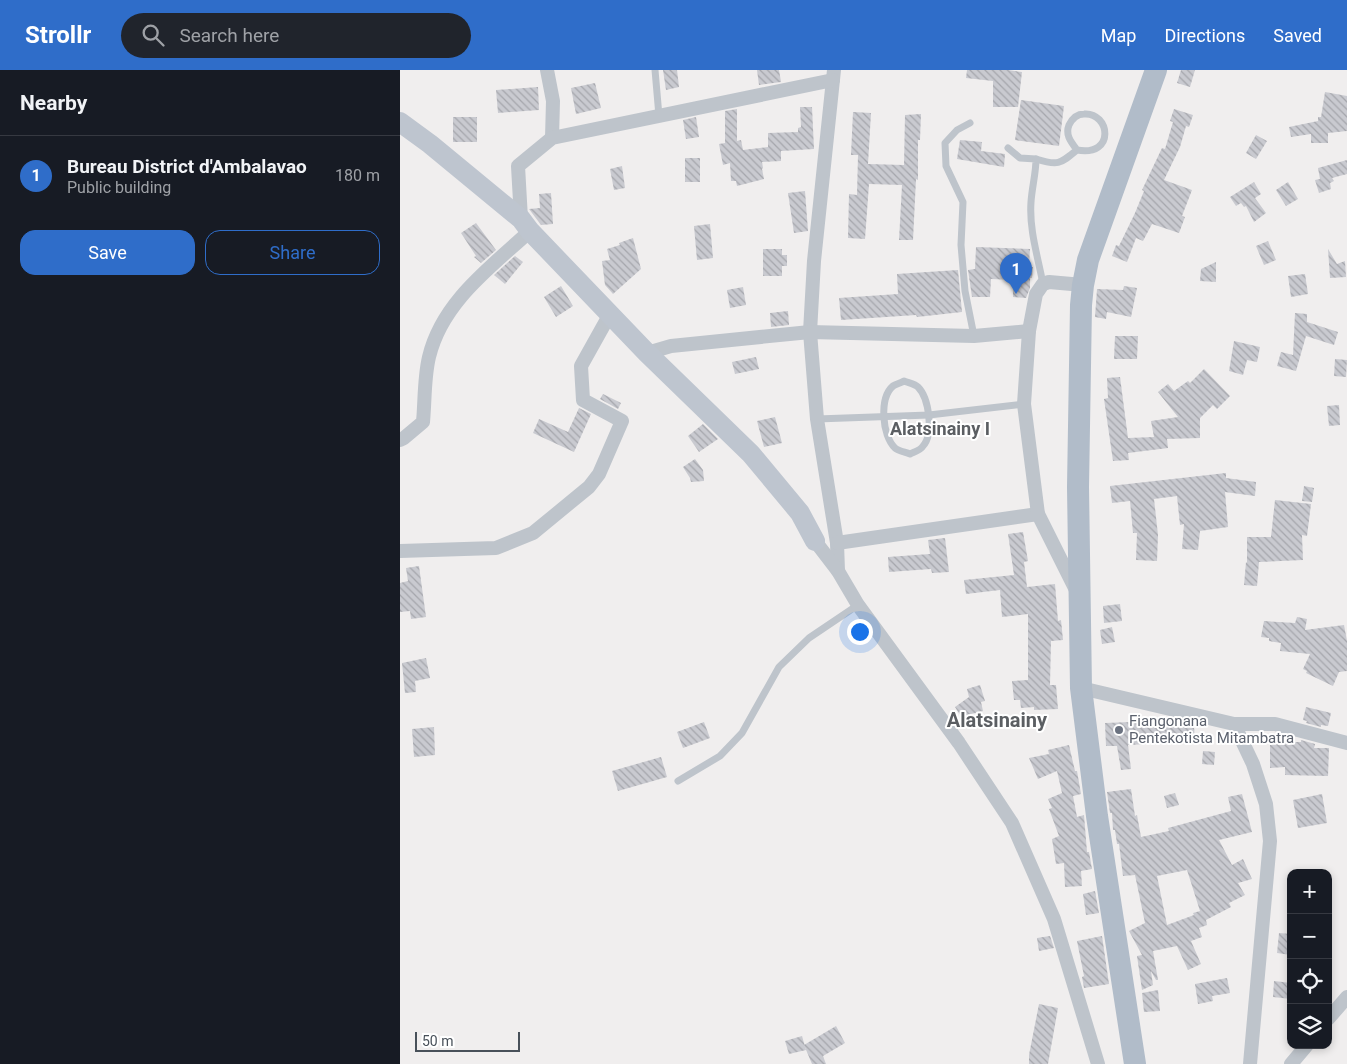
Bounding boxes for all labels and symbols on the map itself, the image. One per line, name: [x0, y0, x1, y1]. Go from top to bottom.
pin: 1: [1000, 253, 1032, 294]
district label: Alatsinainy I: [890, 418, 990, 439]
your location: [847, 619, 873, 645]
district label: Alatsinainy: [947, 708, 1048, 732]
place label: Fiangonana Pentekotista Mitambatra: [1129, 712, 1294, 747]
marker: Fiangonana Pentekotista Mitambatra: [1113, 724, 1125, 736]
scale bar: [415, 1029, 520, 1052]

